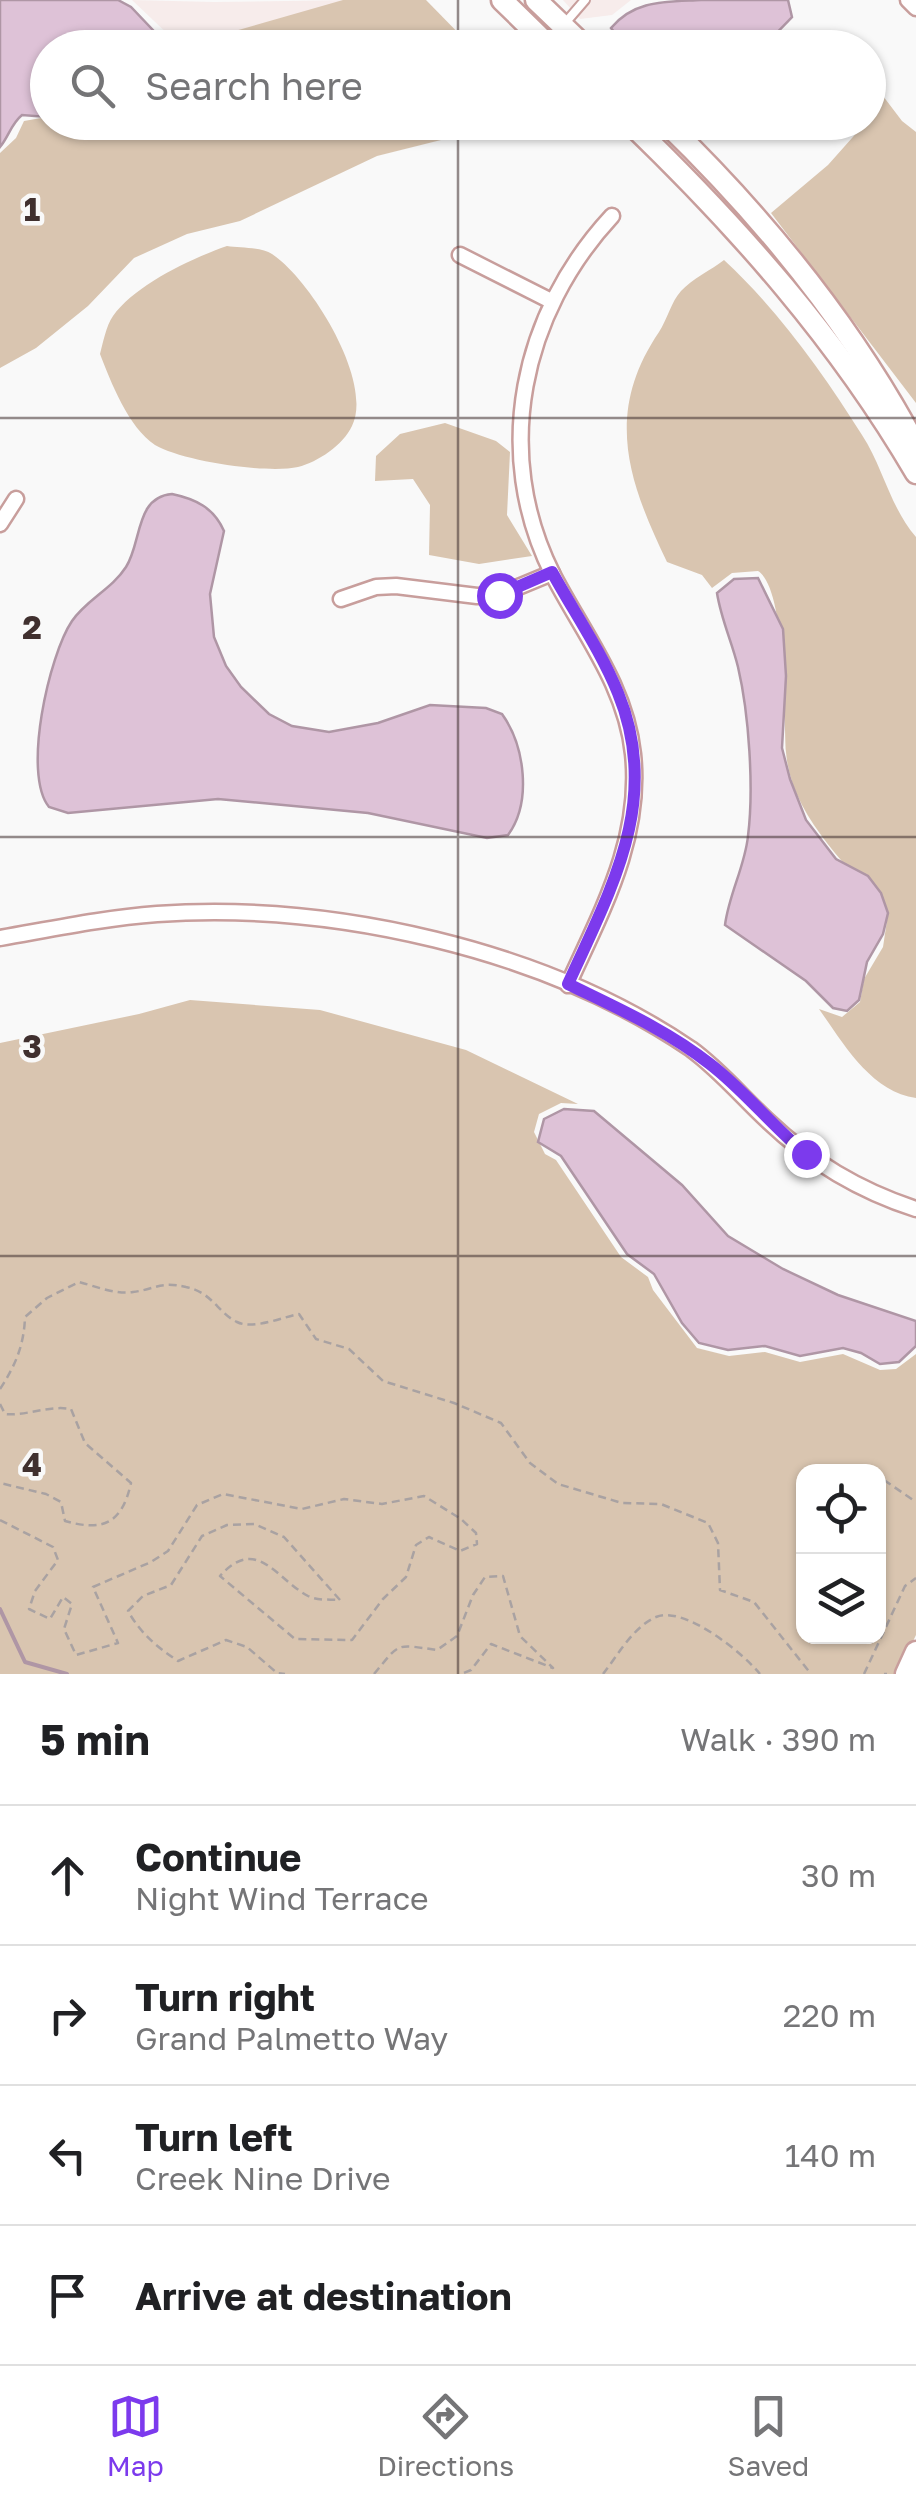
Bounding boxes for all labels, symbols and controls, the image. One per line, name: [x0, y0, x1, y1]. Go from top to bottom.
search box: [30, 30, 886, 140]
icon: search: [65, 58, 120, 113]
text: Search here: [145, 63, 363, 108]
text: 1: [24, 190, 40, 228]
route start: [477, 573, 523, 619]
text: 2: [22, 608, 42, 646]
text: 3: [22, 1027, 42, 1065]
route end: [784, 1132, 830, 1178]
text: 4: [22, 1445, 42, 1483]
map controls: [796, 1464, 886, 1644]
button: locate: [796, 1464, 886, 1554]
button: layers: [796, 1554, 886, 1644]
text: 5 min: [40, 1714, 150, 1764]
text: Walk · 390 m: [680, 1720, 876, 1758]
text: Continue: [135, 1834, 301, 1879]
icon: ahead: [40, 1848, 95, 1903]
text: 30 m: [801, 1856, 876, 1894]
text: Night Wind Terrace: [135, 1879, 429, 1917]
text: Turn right: [135, 1974, 315, 2019]
icon: right: [40, 1988, 95, 2043]
text: 220 m: [783, 1996, 876, 2034]
text: Grand Palmetto Way: [135, 2019, 448, 2057]
text: Turn left: [135, 2114, 293, 2159]
icon: left: [40, 2128, 95, 2183]
text: 140 m: [785, 2136, 876, 2174]
text: Creek Nine Drive: [135, 2159, 391, 2197]
icon: arrive: [40, 2268, 95, 2323]
text: Arrive at destination: [135, 2273, 512, 2318]
tab: Map: [107, 2389, 164, 2482]
tab: Directions: [377, 2389, 514, 2482]
tab: Saved: [727, 2389, 809, 2482]

